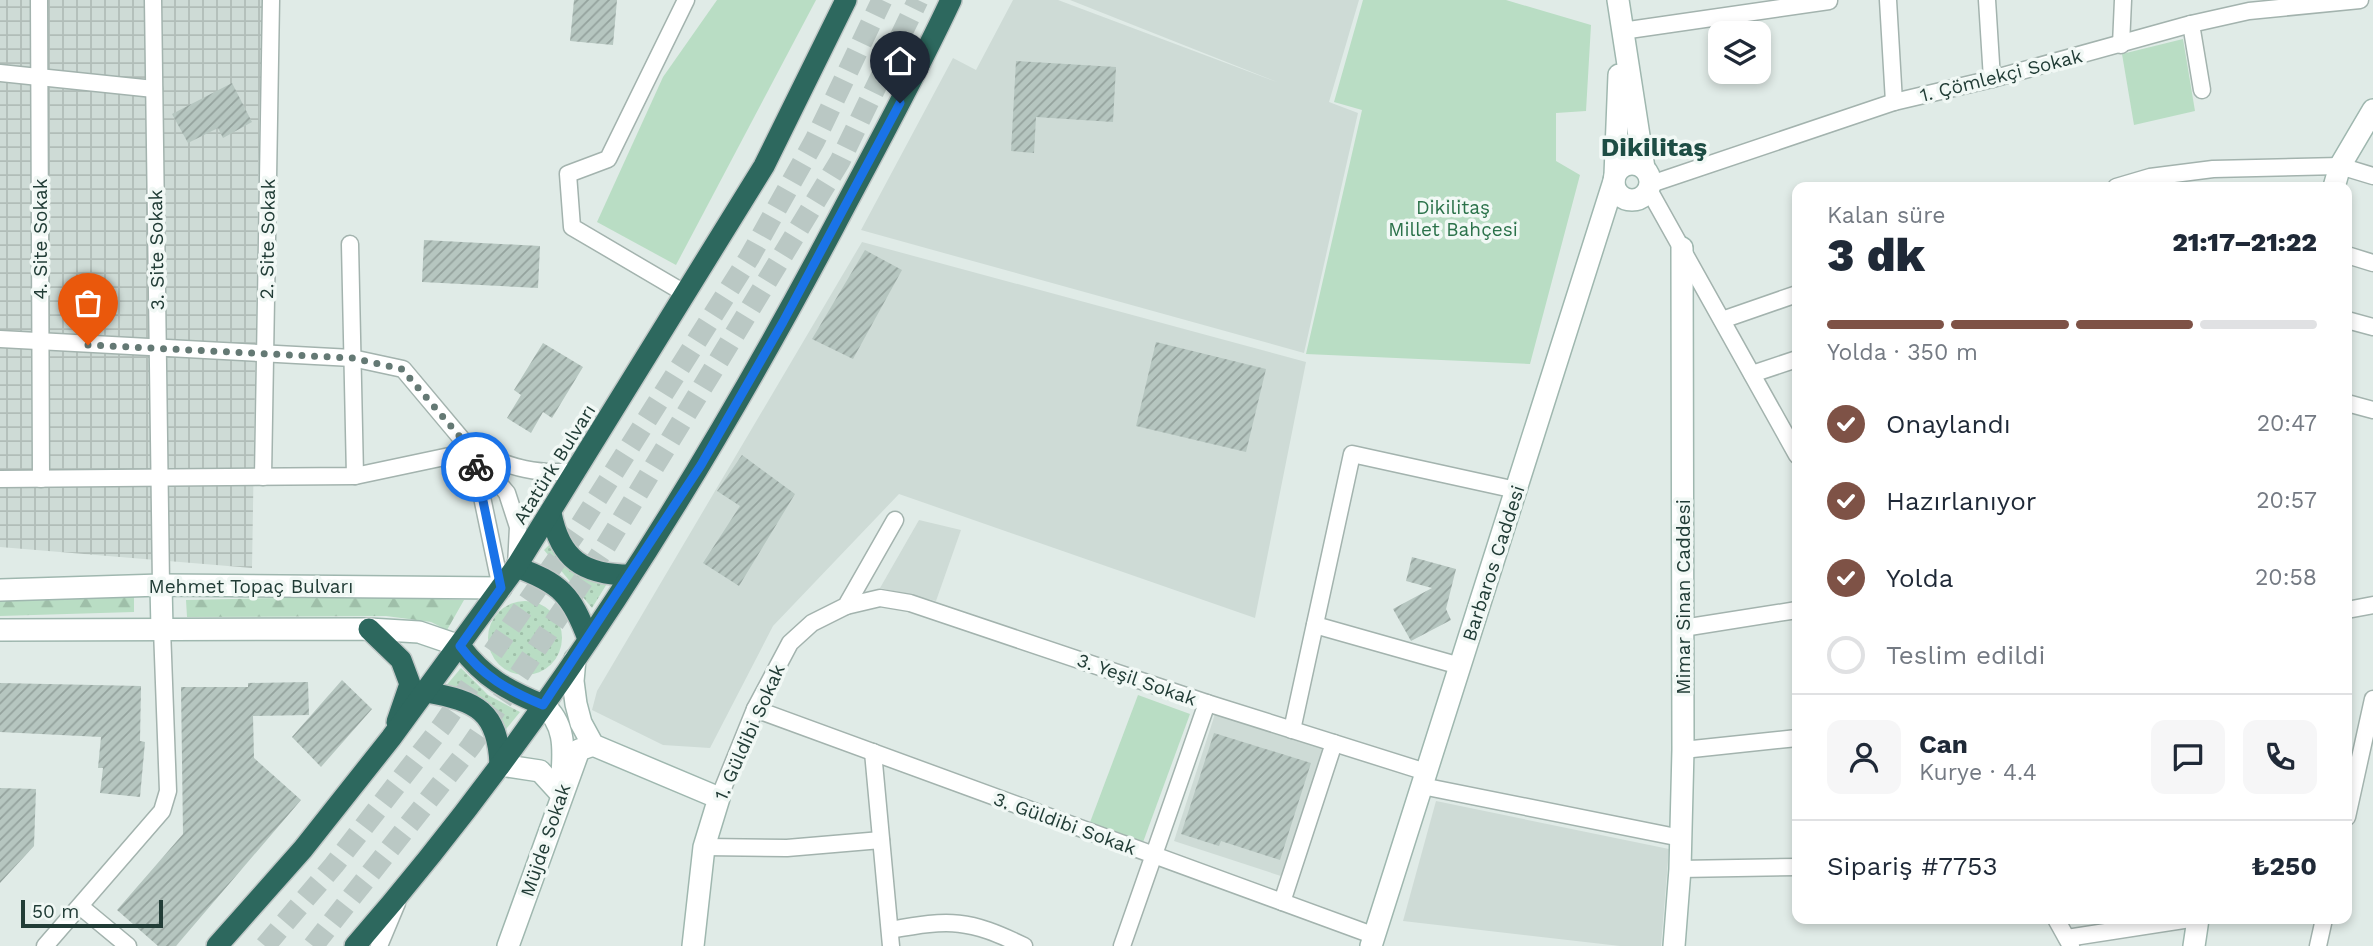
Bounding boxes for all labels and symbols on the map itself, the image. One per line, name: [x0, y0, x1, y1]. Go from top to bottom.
pin: [870, 31, 930, 103]
street label: 1. Çömlekçi Sokak: [1918, 44, 2085, 107]
district label: Dikilitaş: [1601, 132, 1707, 162]
street label: 4. Site Sokak: [29, 178, 52, 300]
street label: 2. Site Sokak: [255, 178, 280, 300]
street label: 3. Site Sokak: [144, 189, 169, 311]
park label: Dikilitaş Millet Bahçesi: [1388, 196, 1518, 241]
pin: [58, 273, 118, 345]
street label: Atatürk Bulvarı: [508, 400, 601, 529]
courier: [441, 432, 511, 502]
street label: Barbaros Caddesi: [1457, 482, 1530, 644]
street label: Mimar Sinan Caddesi: [1672, 499, 1695, 695]
street label: Mehmet Topaç Bulvarı: [149, 575, 353, 598]
street label: 3. Yeşil Sokak: [1074, 648, 1200, 711]
street label: 1. Güldibi Sokak: [709, 660, 790, 804]
street label: Müjde Sokak: [515, 780, 576, 900]
street label: 3. Güldibi Sokak: [990, 787, 1139, 860]
scale bar: [21, 897, 163, 929]

